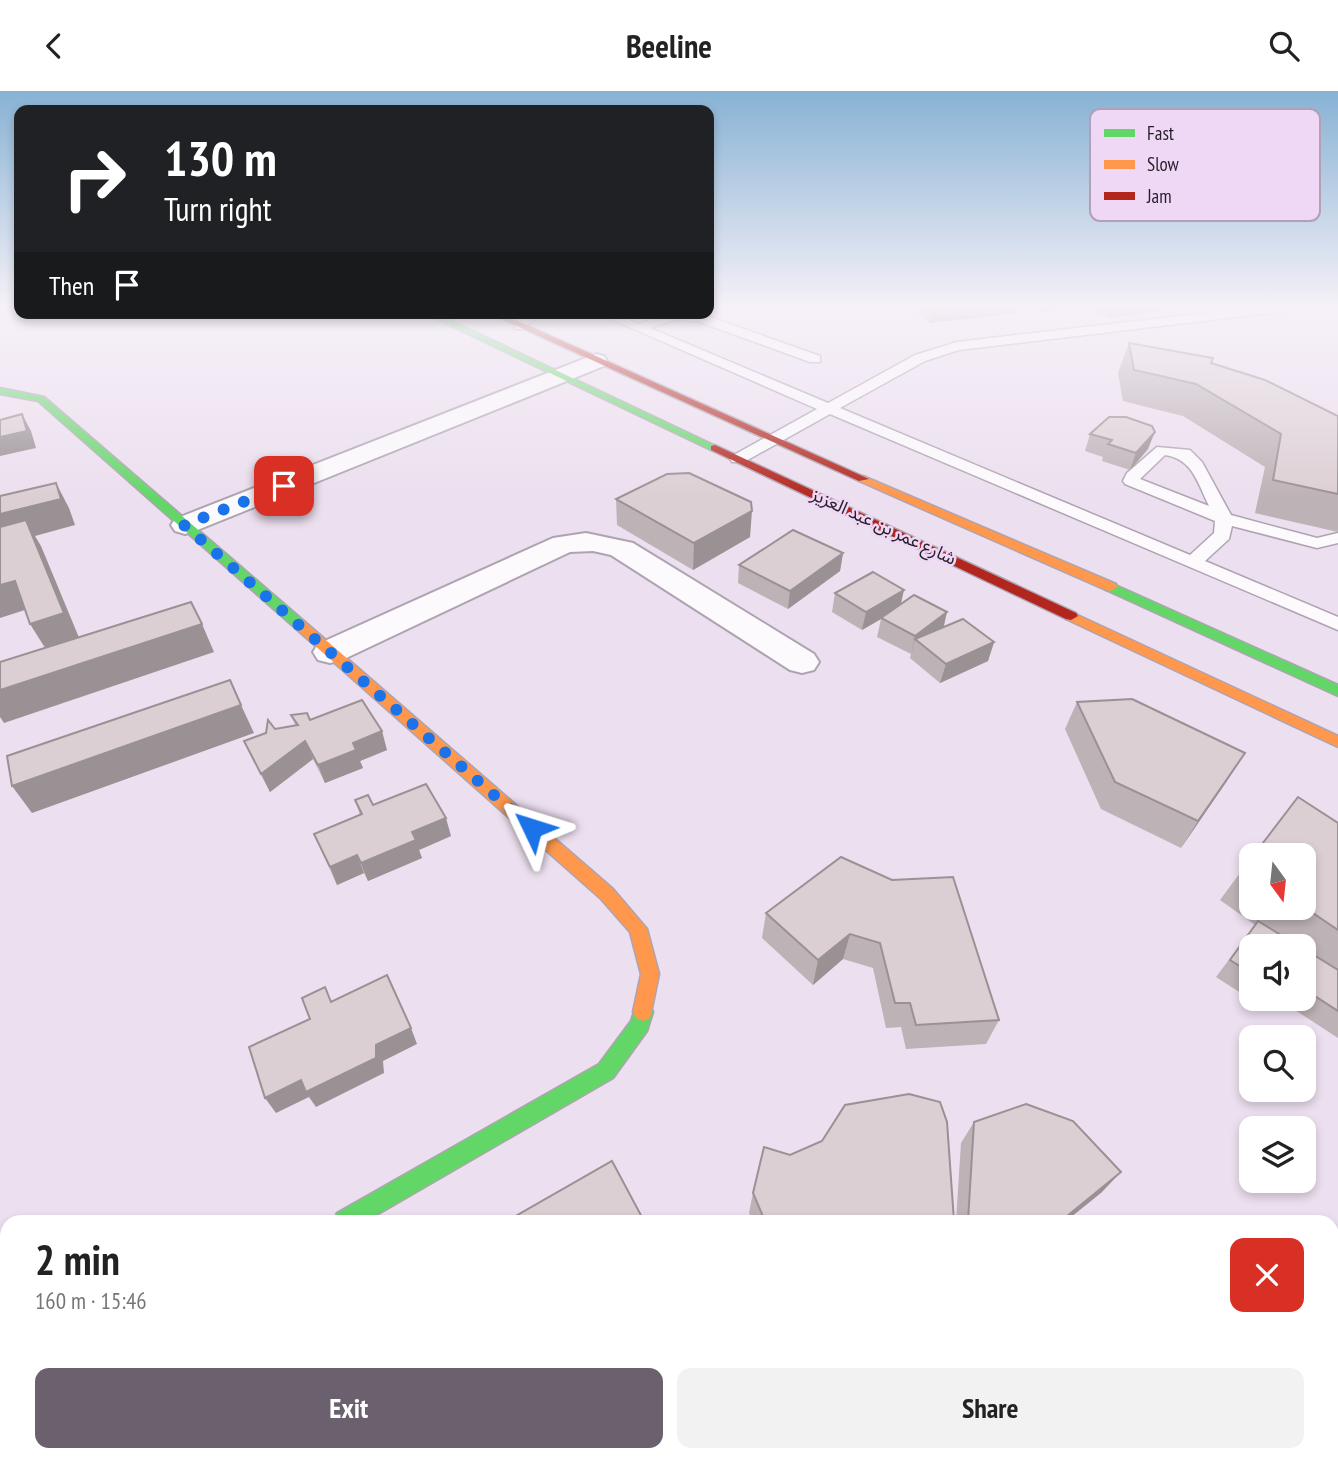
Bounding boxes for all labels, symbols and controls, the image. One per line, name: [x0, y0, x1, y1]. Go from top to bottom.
text: Beeline: [626, 25, 712, 67]
icon: back: [35, 27, 73, 65]
icon: search: [1265, 27, 1303, 65]
legend: [1090, 109, 1320, 221]
text: Fast: [1147, 121, 1175, 145]
text: 130 m: [164, 126, 277, 190]
icon: right: [49, 133, 140, 224]
text: Slow: [1147, 152, 1180, 176]
text: Jam: [1146, 184, 1172, 208]
text: Turn right: [164, 188, 272, 230]
icon: arrive: [108, 266, 146, 304]
text: Then: [49, 269, 94, 302]
pin: [254, 456, 314, 516]
icon: arrive: [265, 467, 303, 505]
street label: شارع عمر بن عبد العزيز: [806, 482, 960, 572]
position arrow: [495, 791, 569, 865]
north arrow: [1239, 843, 1316, 921]
map controls: [1239, 843, 1316, 1193]
button: sound: [1239, 934, 1316, 1011]
button: search: [1239, 1025, 1316, 1102]
button: layers: [1239, 1116, 1316, 1193]
text: 2 min: [35, 1232, 120, 1287]
button: close: [1230, 1238, 1304, 1312]
text: 160 m · 15:46: [35, 1286, 147, 1315]
button: Exit: [35, 1368, 663, 1448]
button: Share: [677, 1368, 1304, 1448]

